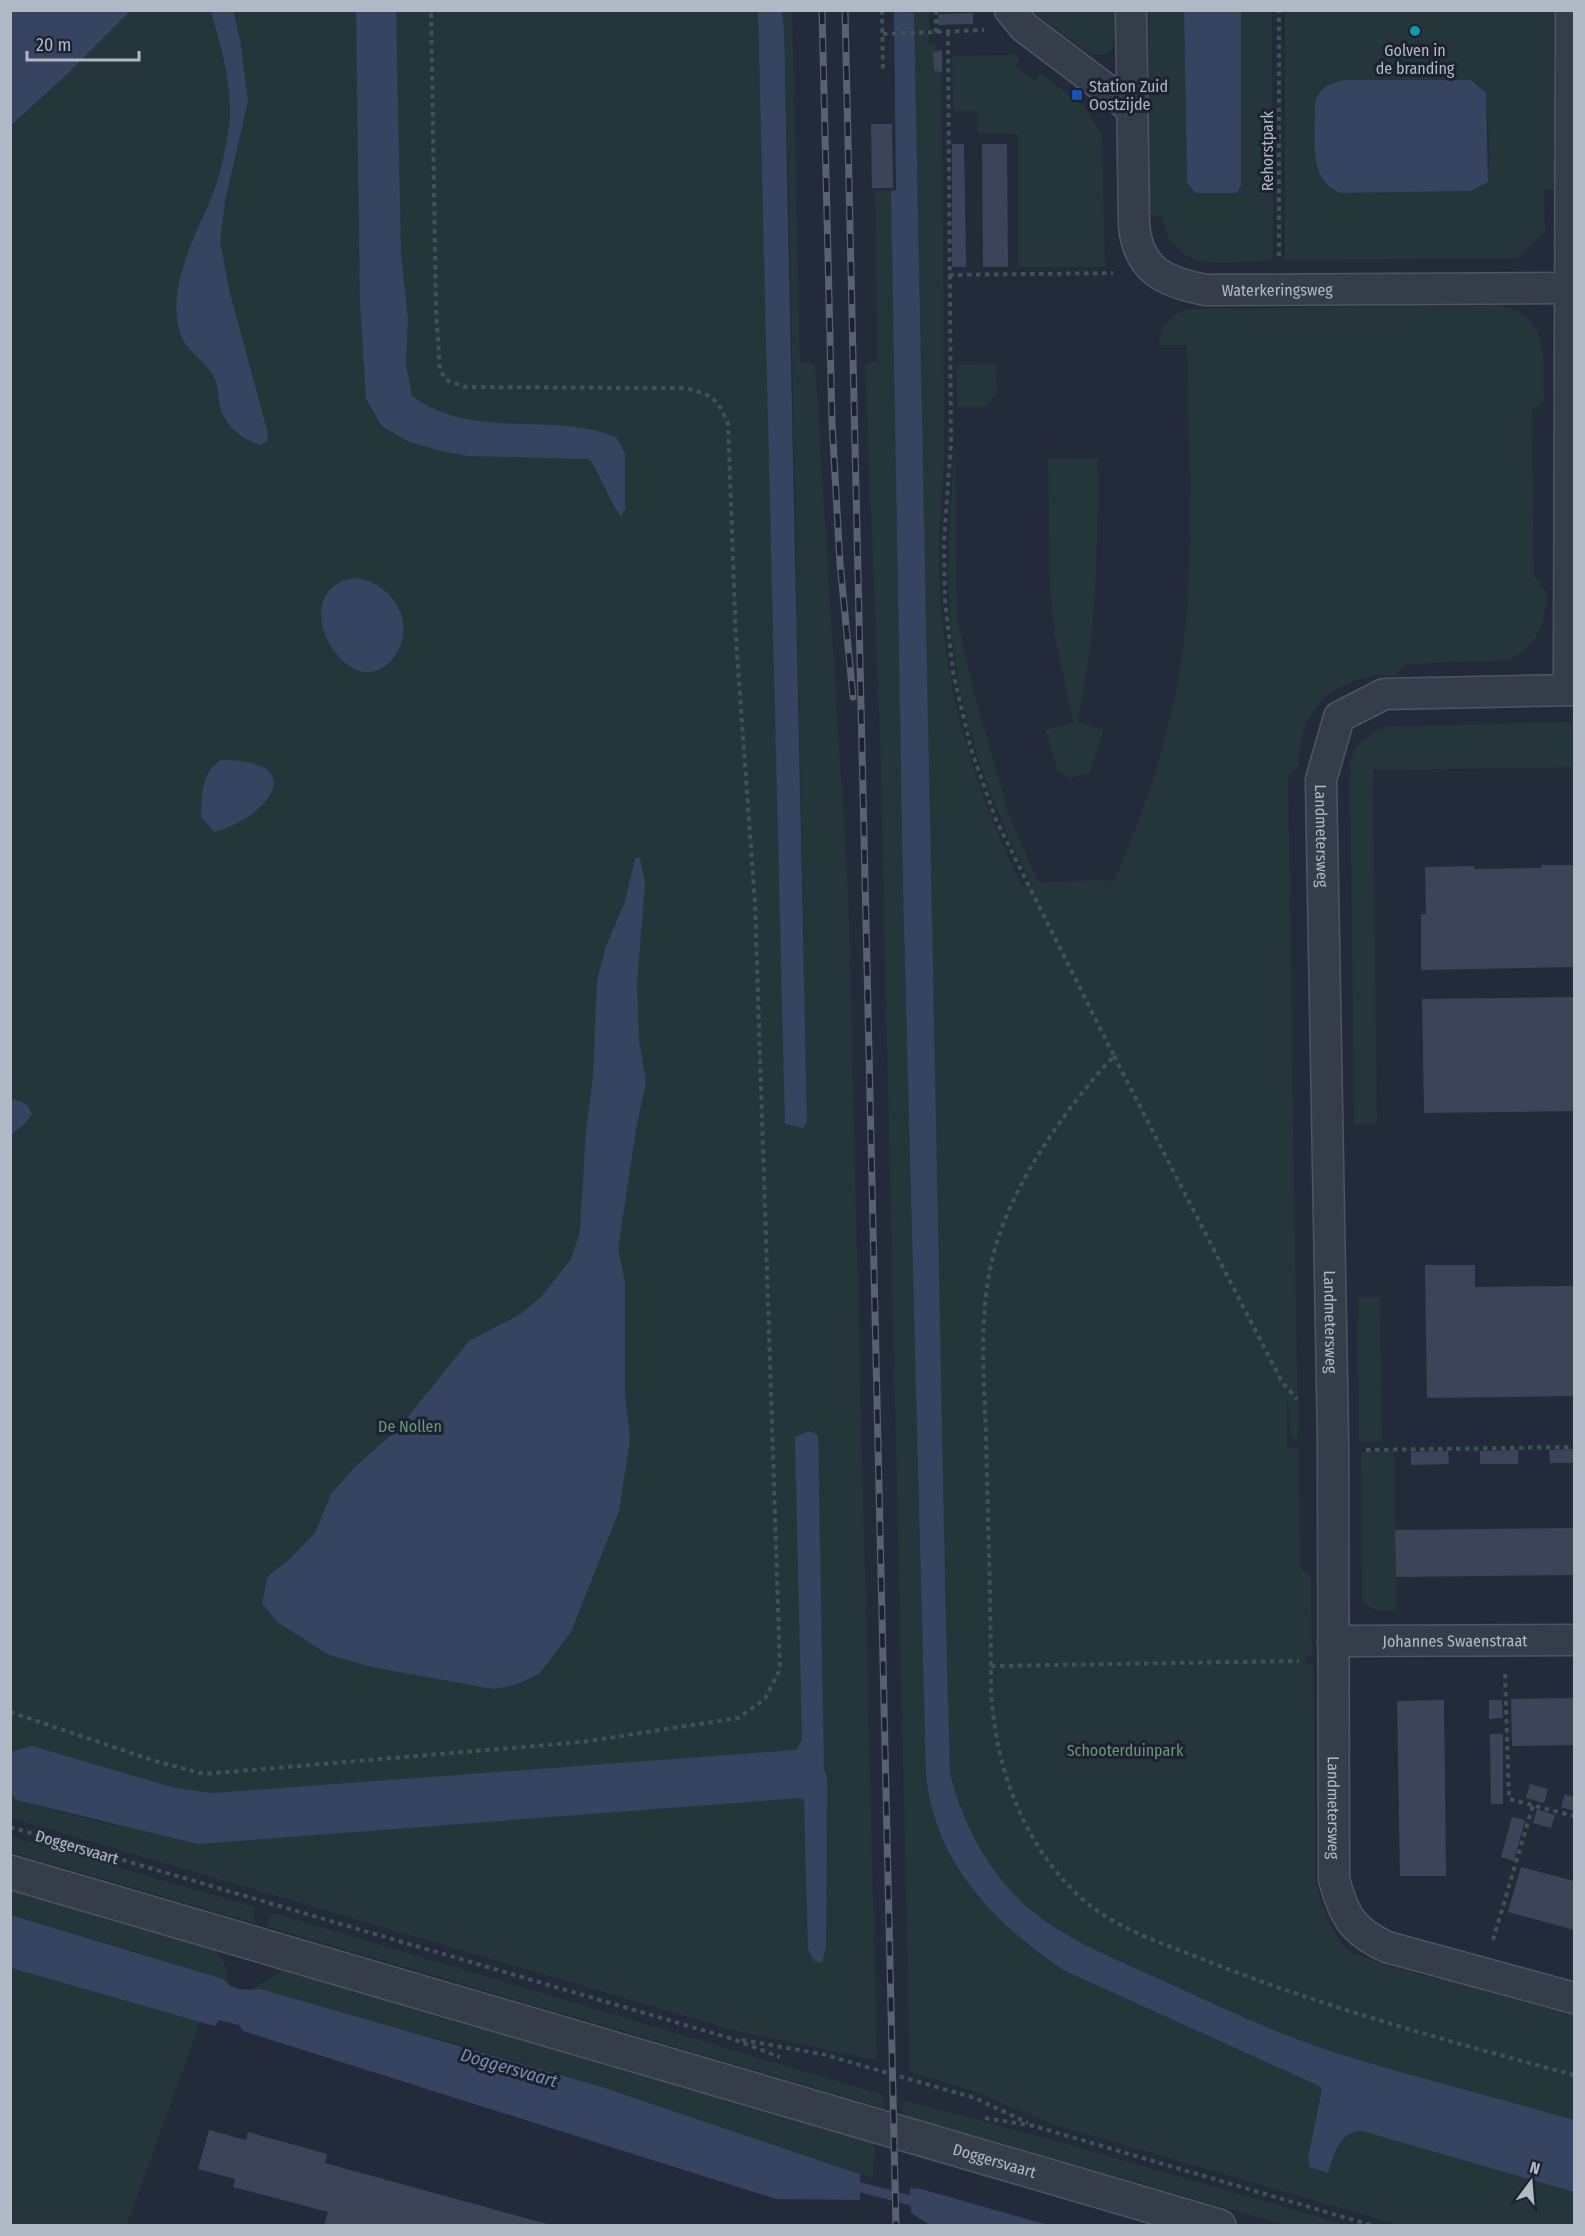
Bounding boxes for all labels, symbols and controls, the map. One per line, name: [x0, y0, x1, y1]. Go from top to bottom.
scale bar: [27, 24, 140, 62]
marker: Golven in de branding: [1408, 24, 1422, 38]
text: 20 m: [36, 34, 71, 56]
place label: Golven in de branding: [1376, 41, 1455, 78]
place label: Station Zuid Oostzijde: [1089, 77, 1168, 114]
marker: Station Zuid Oostzijde: [1070, 88, 1084, 102]
street label: Rehorstpark: [1258, 111, 1277, 191]
street label: Waterkeringsweg: [1222, 280, 1333, 299]
street label: Landmetersweg: [1312, 784, 1332, 888]
street label: Landmetersweg: [1320, 1270, 1341, 1374]
park label: De Nollen: [378, 1417, 442, 1436]
street label: Johannes Swaenstraat: [1383, 1631, 1528, 1650]
park label: Schooterduinpark: [1067, 1741, 1184, 1760]
street label: Landmetersweg: [1324, 1756, 1343, 1860]
street label: Doggersvaart: [33, 1826, 122, 1868]
water label: Doggersvaart: [458, 2044, 560, 2092]
street label: Doggersvaart: [951, 2139, 1039, 2182]
north arrow: [1501, 2152, 1561, 2212]
text: N: [1528, 2158, 1542, 2179]

